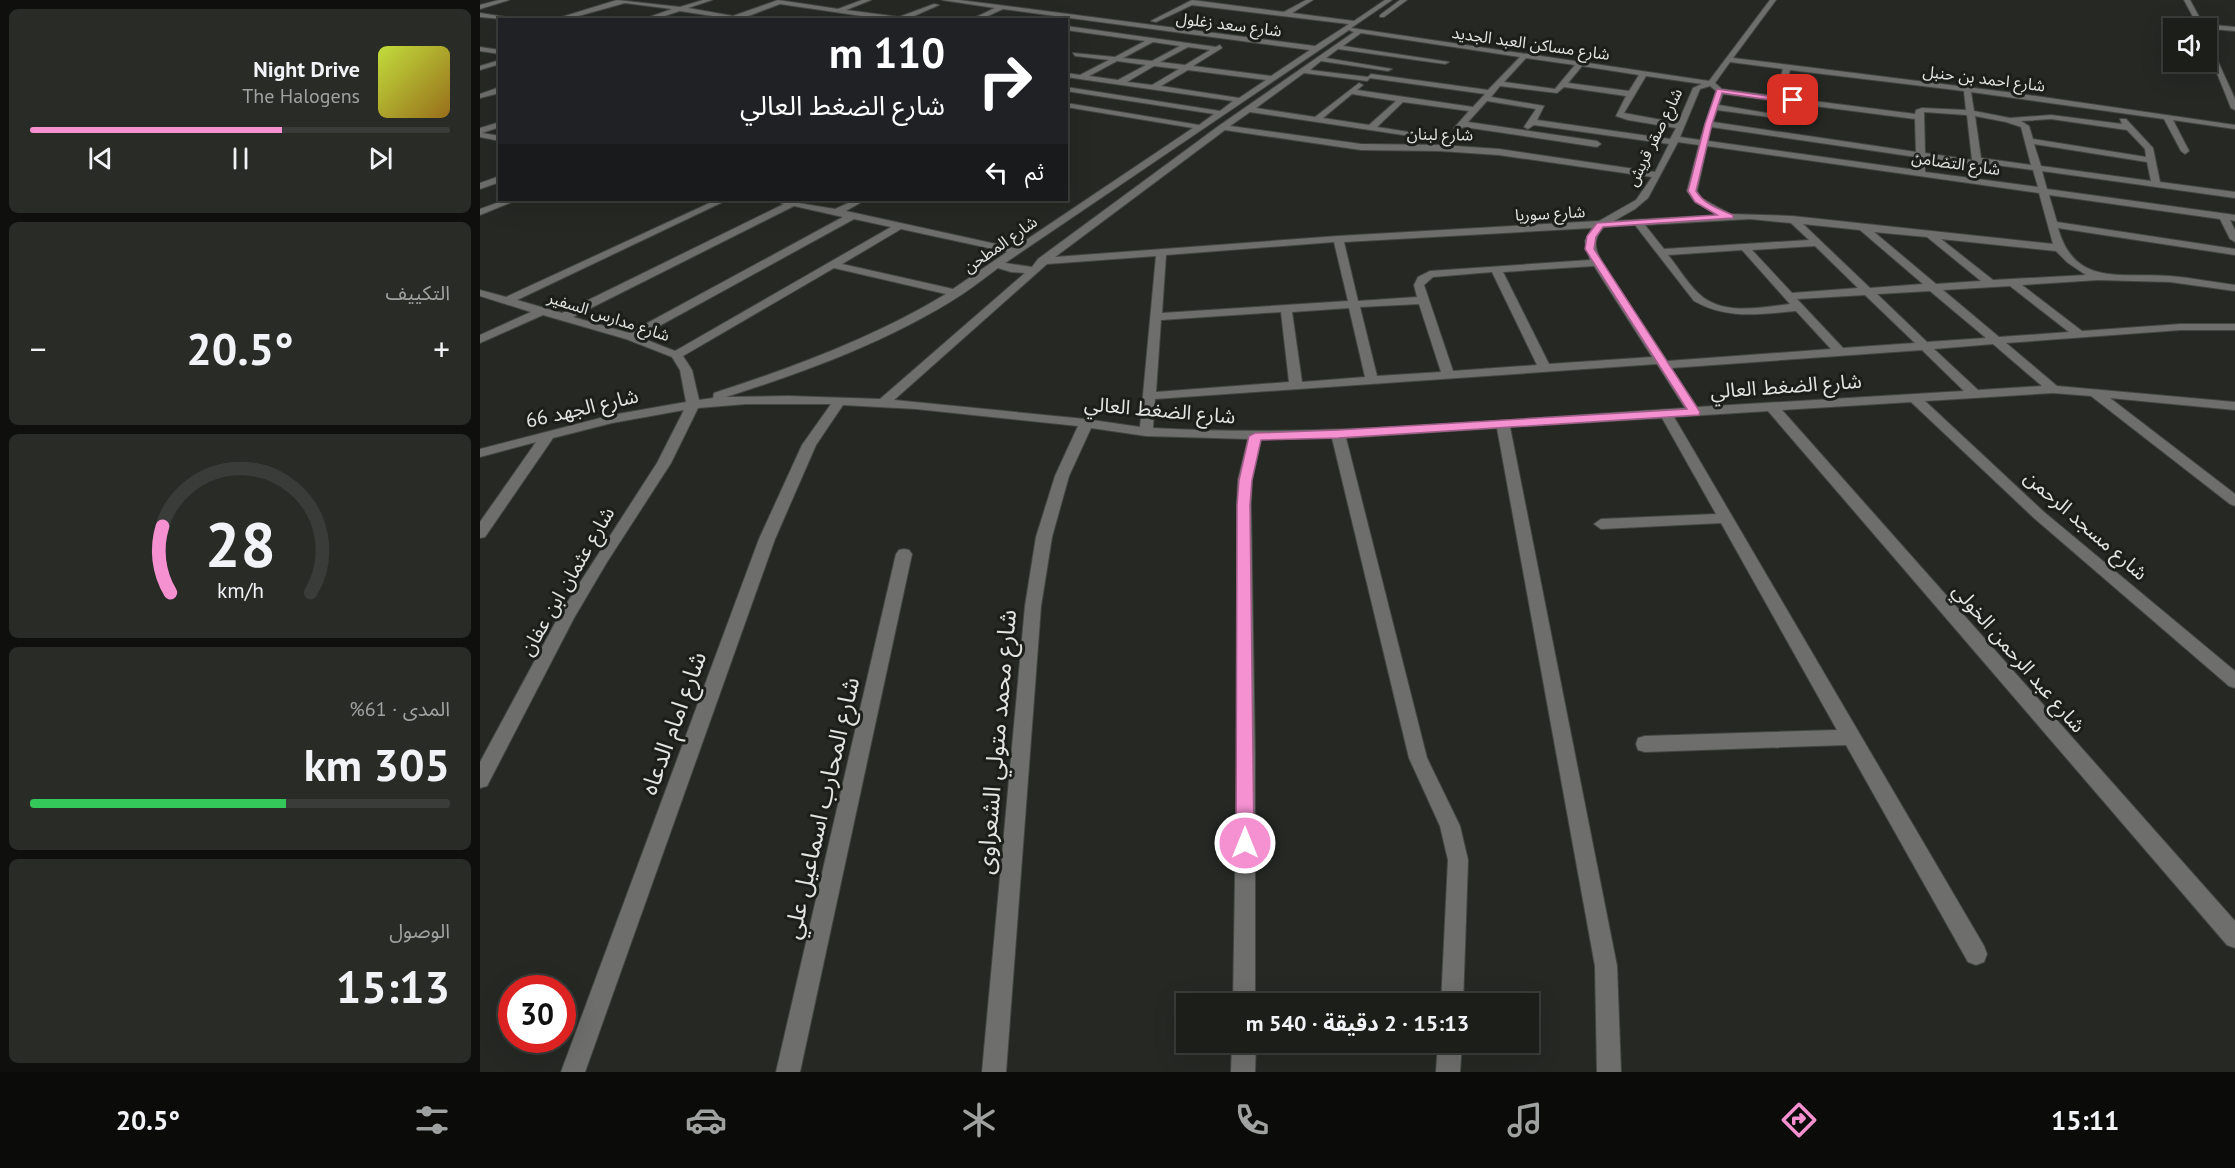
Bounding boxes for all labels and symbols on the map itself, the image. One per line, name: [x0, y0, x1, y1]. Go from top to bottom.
street label: شارع سعد زغلول: [1175, 8, 1283, 43]
street label: شارع مساكن العبد الجديد: [1450, 22, 1611, 67]
street label: شارع احمد بن حنبل: [1921, 61, 2046, 98]
pin: [1767, 74, 1818, 125]
street label: شارع صقر قريش: [1622, 85, 1689, 191]
street label: شارع لبنان: [1407, 123, 1473, 148]
street label: شارع التضامن: [1910, 147, 2002, 182]
street label: شارع سوريا: [1514, 201, 1586, 228]
street label: شارع المطحن: [959, 211, 1043, 279]
street label: شارع مدارس السفير: [544, 287, 672, 348]
street label: شارع الضغط العالي: [1709, 368, 1863, 407]
street label: شارع الجهد 66: [523, 382, 641, 436]
street label: شارع الضغط العالي: [1083, 390, 1237, 432]
street label: شارع مسجد الرحمن: [2017, 464, 2153, 587]
street label: شارع عثمان ابن عفان: [514, 502, 622, 661]
street label: شارع عبد الرحمن الخولي: [1945, 578, 2091, 740]
street label: شارع محمد متولي الشعراوى: [969, 608, 1027, 876]
street label: شارع امام الدعاه: [633, 647, 716, 800]
street label: شارع المحارب اسماعيل علي: [776, 674, 870, 943]
position arrow: [1213, 811, 1277, 875]
speed limit sign: 30: [498, 975, 576, 1053]

